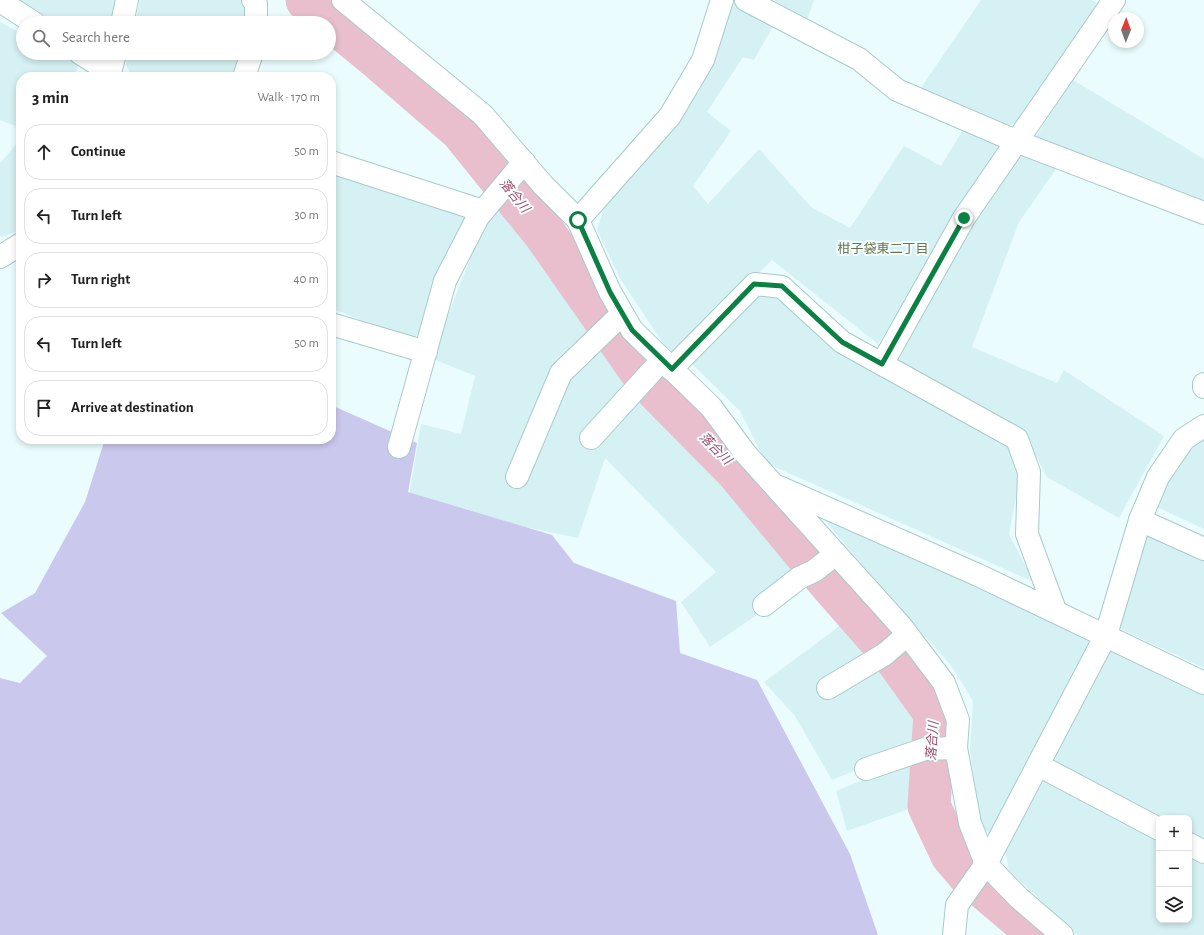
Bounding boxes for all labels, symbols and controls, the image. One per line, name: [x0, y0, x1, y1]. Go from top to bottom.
north arrow: [1108, 12, 1144, 48]
search box: [16, 16, 336, 60]
icon: search: [30, 27, 52, 49]
text: Search here: [62, 30, 130, 45]
text: 3 min: [32, 89, 69, 106]
text: Walk · 170 m: [257, 91, 320, 104]
icon: ahead: [33, 141, 55, 163]
text: Continue: [71, 144, 126, 159]
text: 50 m: [294, 145, 319, 158]
water label: 落合川: [497, 176, 533, 217]
icon: left: [33, 205, 55, 227]
text: Turn left: [71, 208, 122, 223]
text: 30 m: [294, 209, 319, 222]
route end: [955, 209, 973, 227]
route start: [569, 211, 587, 229]
district label: 柑子袋東二丁目: [837, 241, 929, 256]
icon: right: [33, 269, 55, 291]
text: Turn right: [71, 272, 130, 287]
text: 40 m: [293, 273, 319, 286]
icon: left: [33, 333, 55, 355]
text: Turn left: [71, 336, 122, 351]
text: 50 m: [294, 337, 319, 350]
icon: arrive: [33, 397, 55, 419]
text: Arrive at destination: [71, 400, 194, 415]
water label: 落合川: [697, 430, 736, 469]
water label: 落合川: [924, 719, 941, 761]
map controls: [1156, 815, 1192, 923]
button: +: [1156, 815, 1192, 851]
button: −: [1156, 851, 1192, 887]
button: layers: [1156, 887, 1192, 923]

